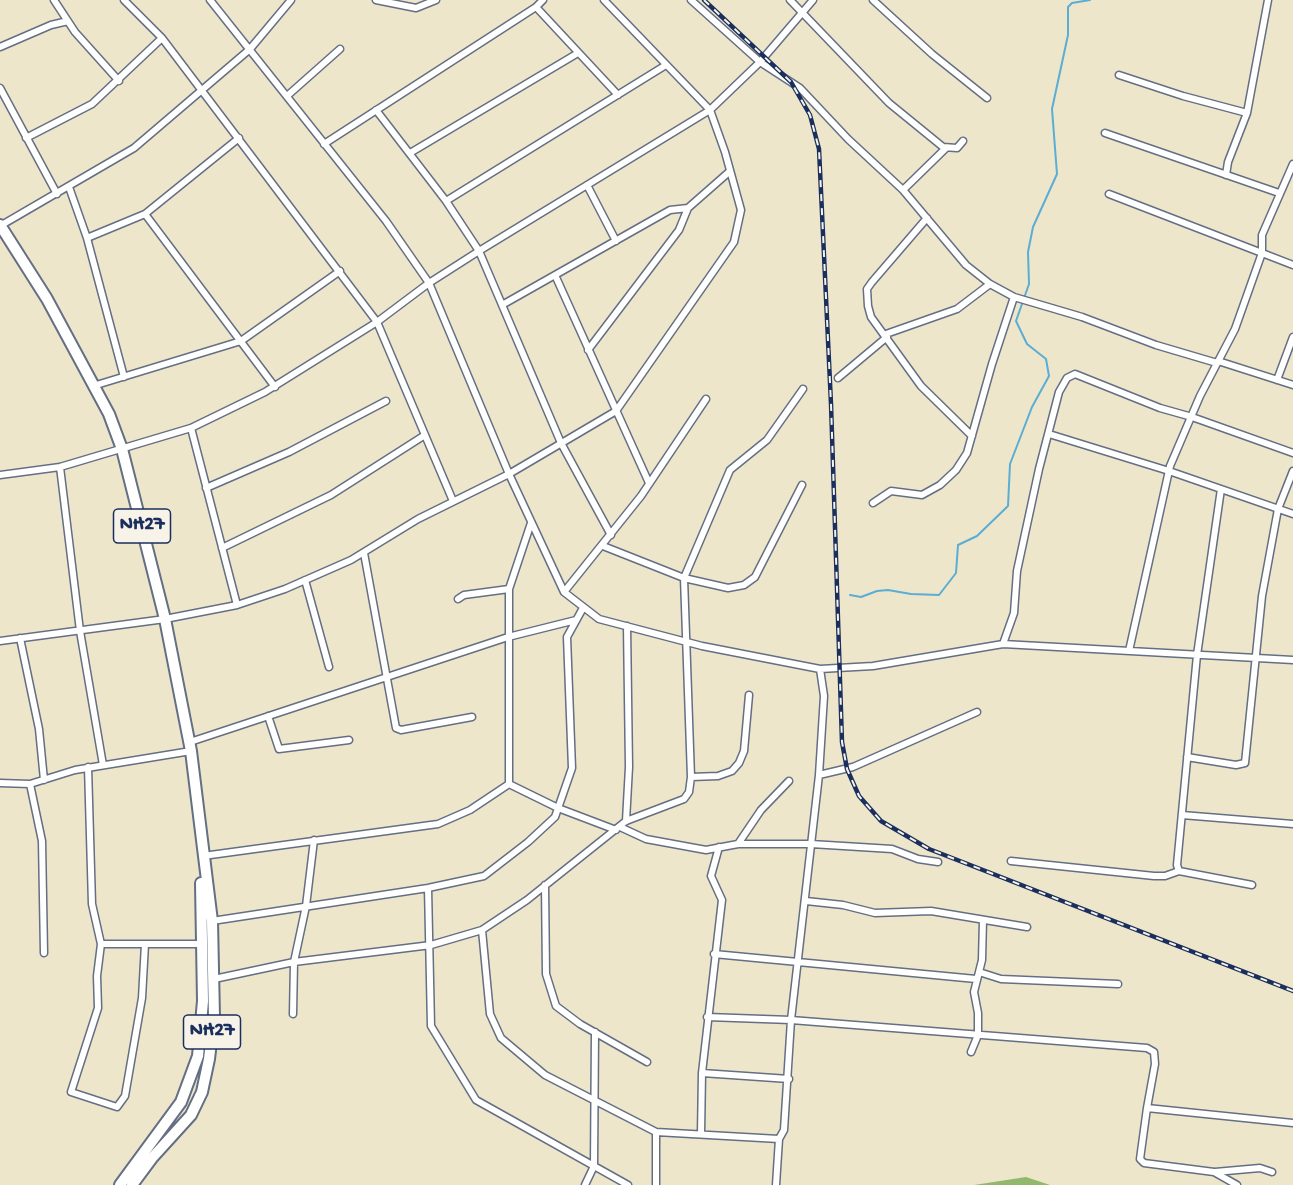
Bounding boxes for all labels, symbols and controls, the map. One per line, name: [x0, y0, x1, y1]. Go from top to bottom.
road number: NH27: [114, 509, 170, 543]
road number: NH27: [184, 1015, 240, 1049]

